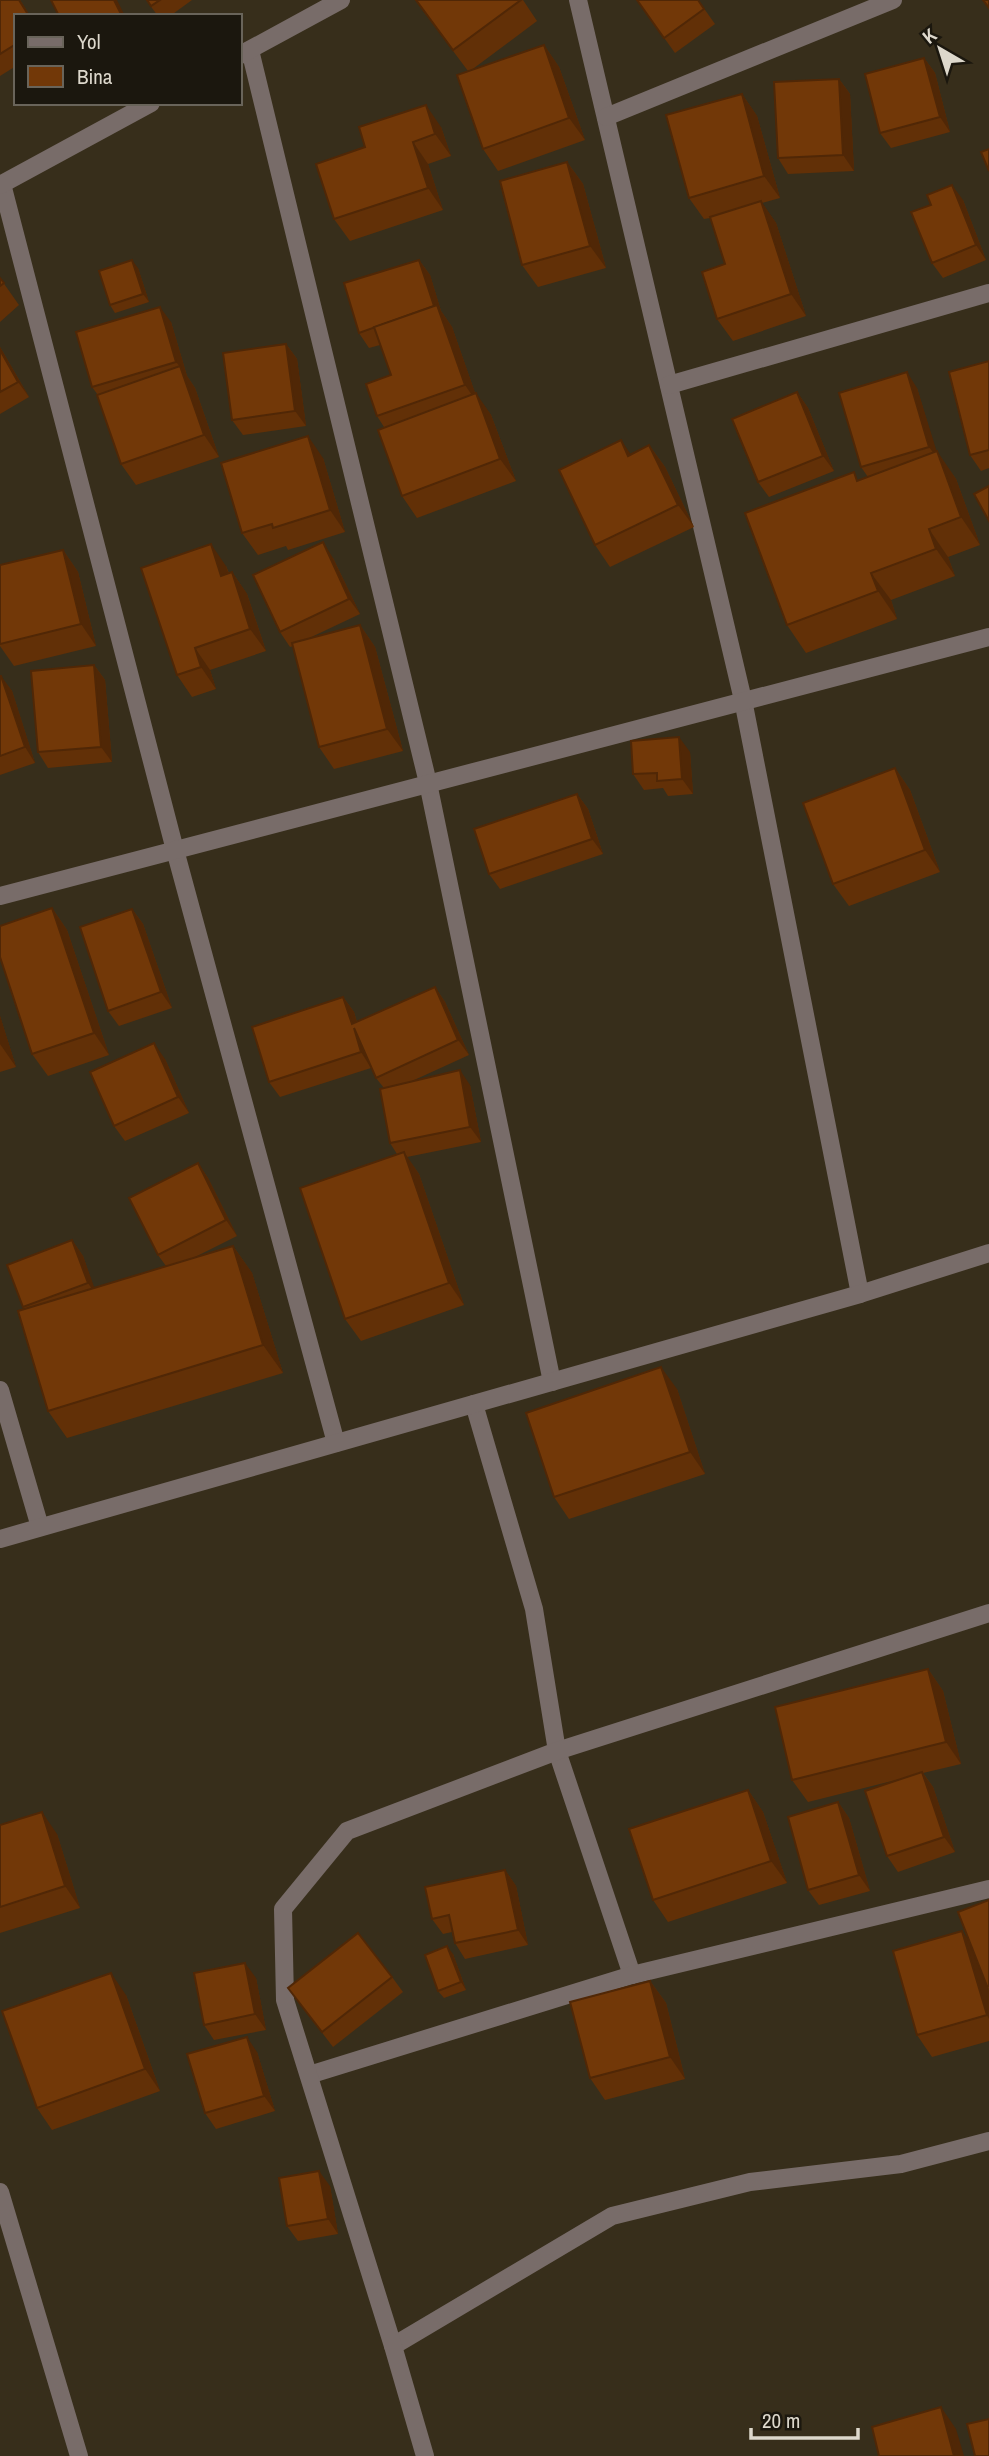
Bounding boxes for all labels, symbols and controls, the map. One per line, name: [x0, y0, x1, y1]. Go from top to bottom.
legend: [14, 14, 242, 105]
north arrow: [905, 14, 975, 84]
text: K: [917, 22, 942, 49]
text: Yol: [77, 27, 101, 56]
text: Bina: [77, 62, 113, 91]
scale bar: [751, 2396, 858, 2440]
text: 20 m: [762, 2406, 800, 2435]

